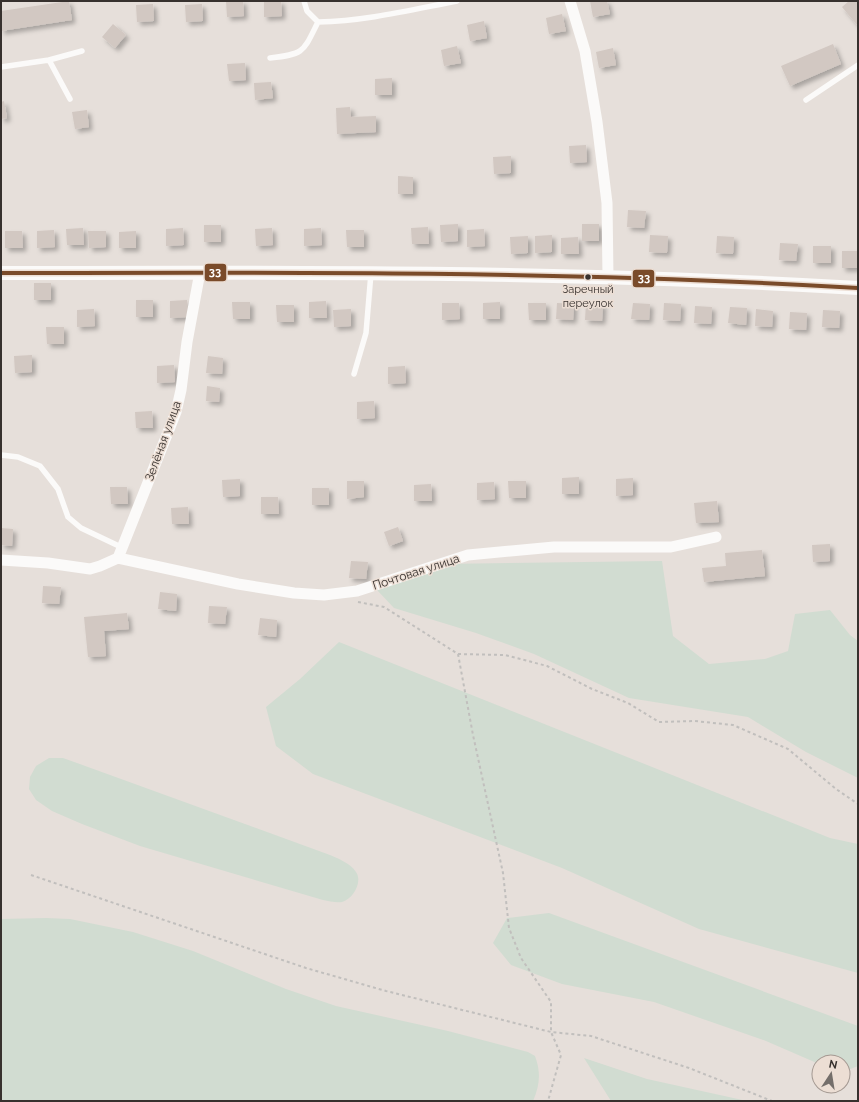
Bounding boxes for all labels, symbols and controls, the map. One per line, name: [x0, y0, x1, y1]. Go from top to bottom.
line badge: 33: [204, 263, 227, 282]
text: 33: [209, 266, 221, 279]
line badge: 33: [632, 269, 655, 288]
marker: Заречный переулок: [583, 272, 593, 282]
text: 33: [638, 272, 650, 285]
place label: Заречный переулок: [562, 283, 614, 310]
street label: Зелёная улица: [142, 399, 184, 483]
street label: Почтовая улица: [371, 551, 461, 593]
north arrow: [811, 1054, 851, 1094]
text: N: [828, 1057, 838, 1072]

